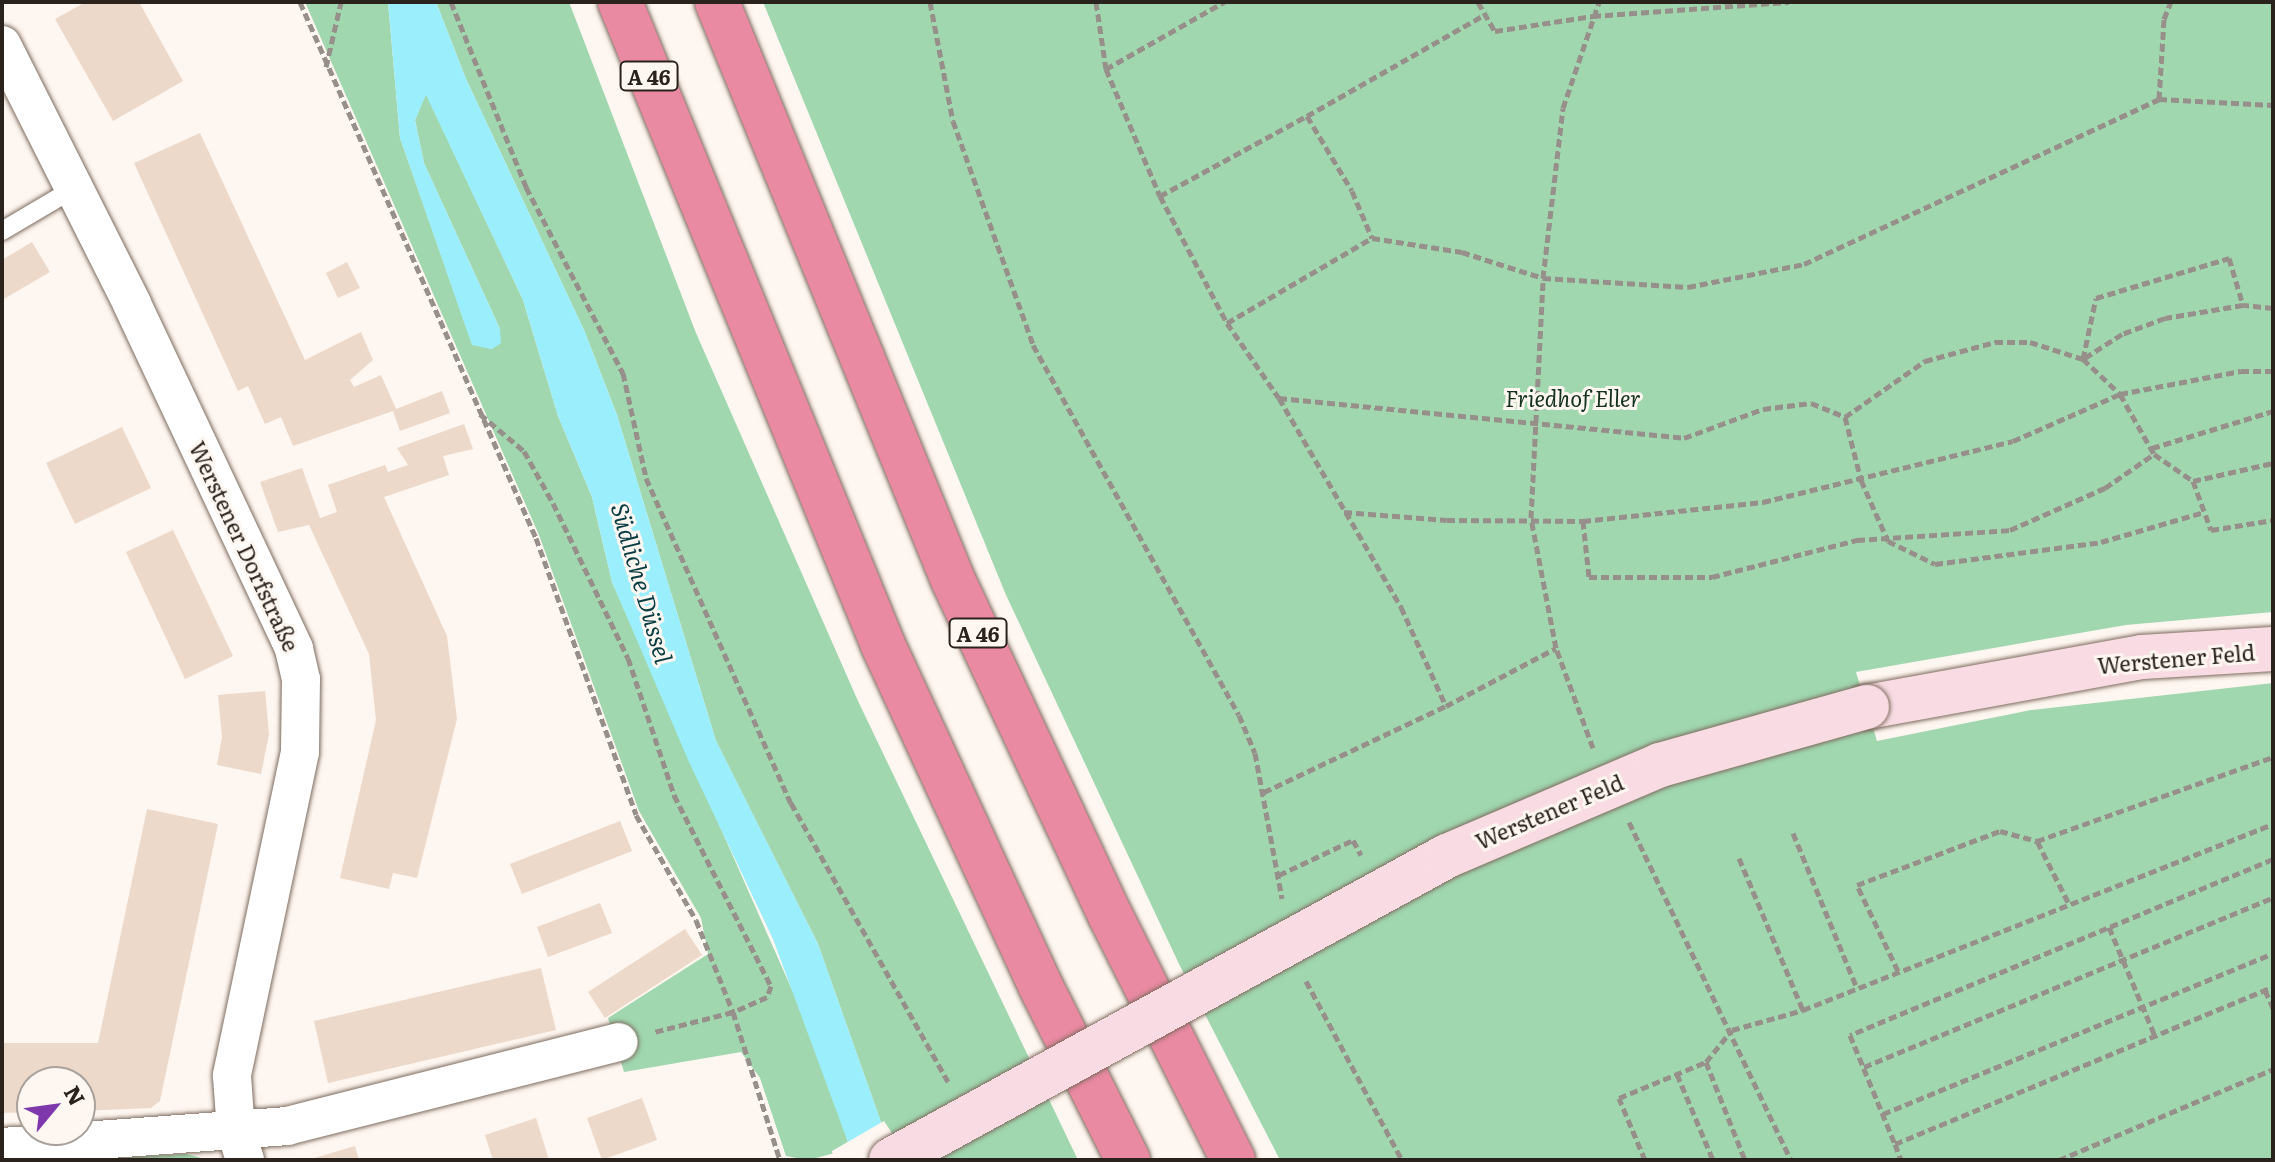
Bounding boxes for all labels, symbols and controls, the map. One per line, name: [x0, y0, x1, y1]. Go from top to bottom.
road number: A 46: [619, 60, 679, 92]
park label: Friedhof Eller: [1505, 385, 1641, 411]
street label: Werstener Dorfstraße: [185, 437, 305, 655]
water label: Südliche Düssel: [606, 500, 680, 666]
road number: A 46: [948, 617, 1008, 649]
street label: Werstener Feld: [2096, 638, 2256, 678]
street label: Werstener Feld: [1471, 768, 1627, 854]
north arrow: [16, 1066, 96, 1146]
text: N: [57, 1079, 95, 1111]

